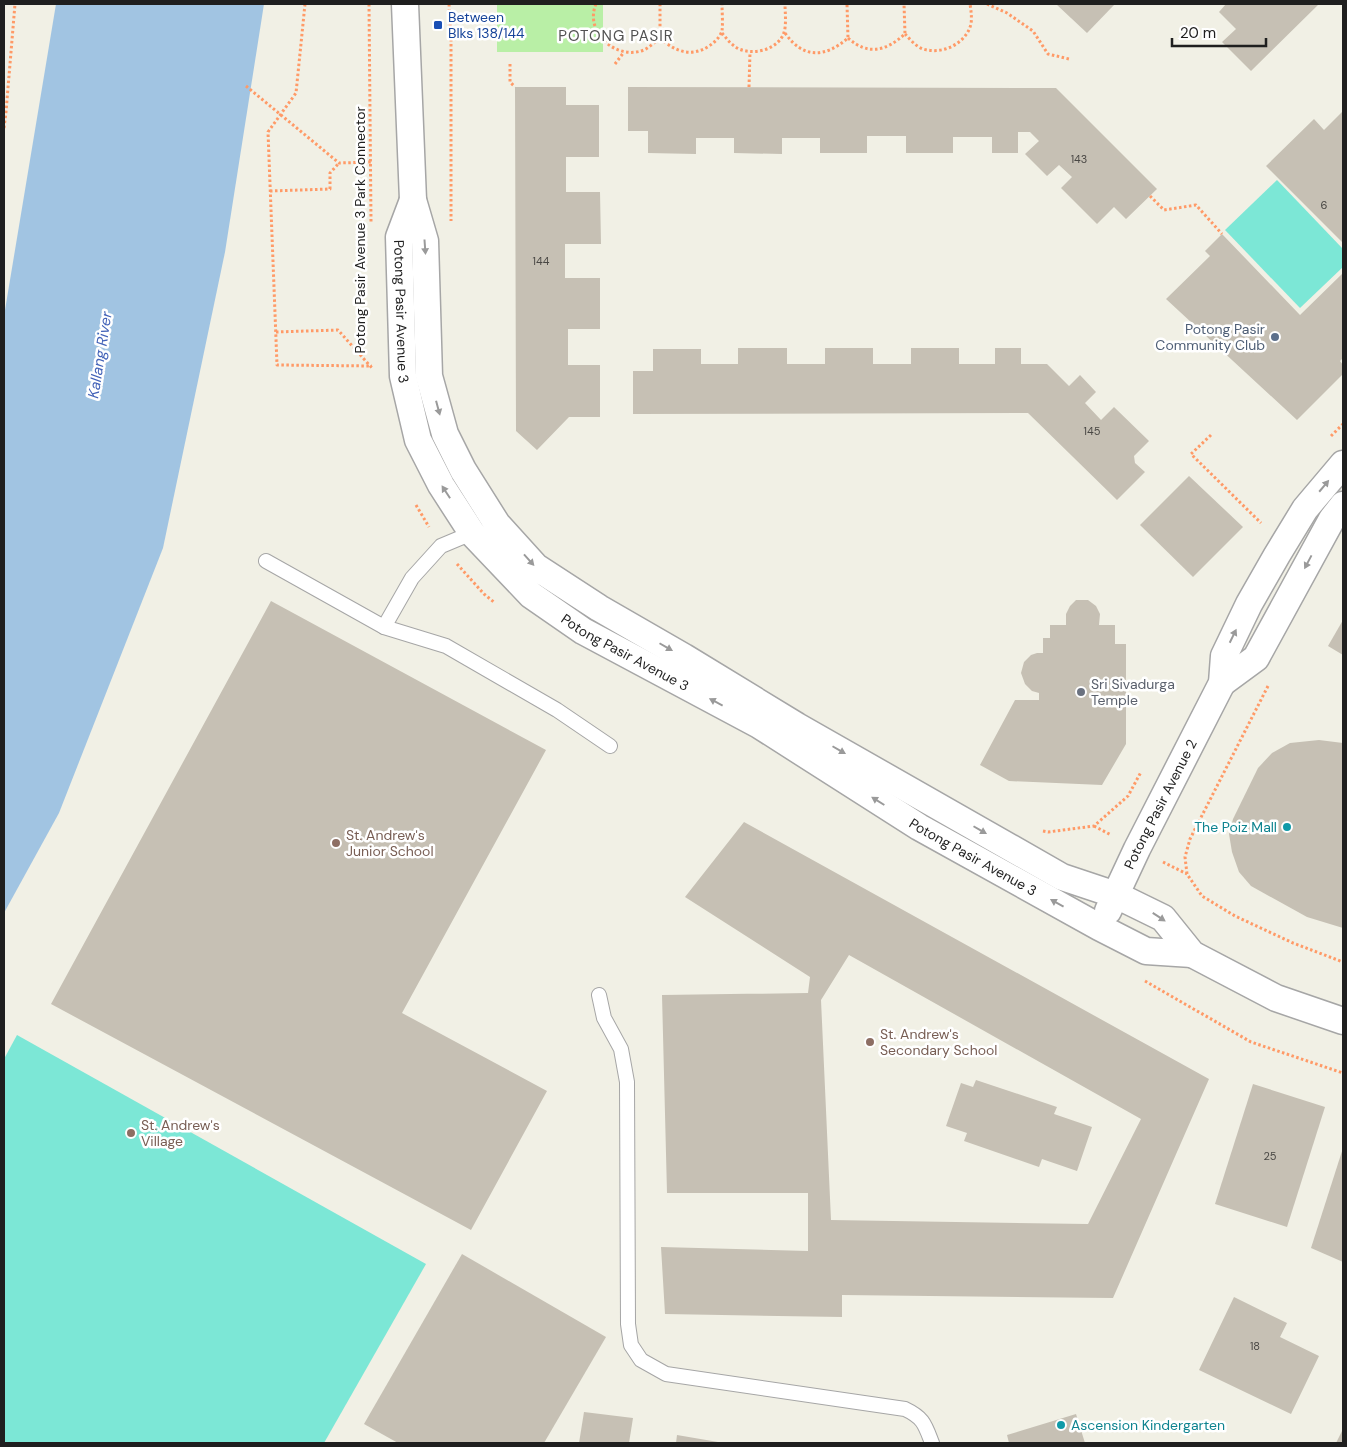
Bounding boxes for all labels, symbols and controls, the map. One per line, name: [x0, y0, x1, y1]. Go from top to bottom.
place label: Between Blks 138/144: [448, 8, 525, 42]
scale bar: [1172, 15, 1266, 47]
marker: Between Blks 138/144: [432, 19, 444, 31]
text: 20 m: [1180, 23, 1216, 43]
district label: POTONG PASIR: [558, 26, 674, 46]
street label: Potong Pasir Avenue 3 Park Connector: [351, 106, 369, 354]
house number: 143: [1071, 152, 1087, 166]
house number: 6: [1321, 198, 1328, 212]
one-way arrow: [421, 239, 429, 255]
street label: Potong Pasir Avenue 3: [390, 240, 413, 385]
house number: 144: [533, 254, 550, 268]
water label: Kallang River: [83, 310, 117, 400]
place label: Potong Pasir Community Club: [1155, 320, 1265, 354]
marker: Potong Pasir Community Club: [1269, 331, 1281, 343]
one-way arrow: [434, 401, 442, 416]
house number: 145: [1084, 424, 1101, 438]
one-way arrow: [1318, 481, 1330, 493]
one-way arrow: [441, 485, 450, 499]
one-way arrow: [523, 553, 535, 565]
one-way arrow: [1304, 555, 1313, 569]
street label: Potong Pasir Avenue 3: [558, 610, 692, 695]
one-way arrow: [1229, 629, 1237, 644]
one-way arrow: [659, 643, 673, 651]
place label: Sri Sivadurga Temple: [1091, 675, 1175, 709]
marker: Sri Sivadurga Temple: [1075, 686, 1087, 698]
one-way arrow: [708, 698, 723, 706]
street label: Potong Pasir Avenue 2: [1120, 736, 1201, 872]
one-way arrow: [831, 746, 846, 754]
one-way arrow: [872, 796, 885, 805]
street label: Potong Pasir Avenue 3: [906, 814, 1040, 900]
place label: The Poiz Mall: [1194, 818, 1277, 836]
marker: The Poiz Mall: [1281, 821, 1293, 833]
place label: St. Andrew's Junior School: [346, 826, 434, 860]
one-way arrow: [973, 826, 987, 835]
marker: St. Andrew's Junior School: [330, 837, 342, 849]
one-way arrow: [1049, 899, 1064, 907]
one-way arrow: [1152, 913, 1166, 922]
place label: St. Andrew's Secondary School: [880, 1025, 997, 1059]
marker: St. Andrew's Secondary School: [864, 1036, 876, 1048]
place label: St. Andrew's Village: [141, 1116, 220, 1150]
marker: St. Andrew's Village: [125, 1127, 137, 1139]
house number: 25: [1263, 1149, 1277, 1163]
house number: 18: [1250, 1339, 1260, 1353]
place label: Ascension Kindergarten: [1071, 1416, 1225, 1434]
marker: Ascension Kindergarten: [1055, 1419, 1067, 1431]

